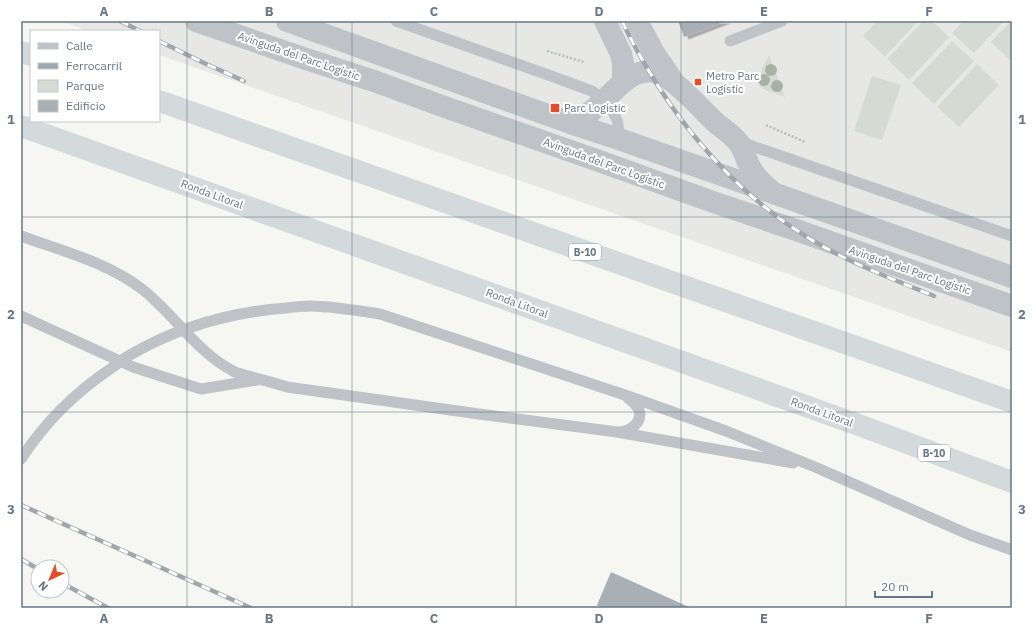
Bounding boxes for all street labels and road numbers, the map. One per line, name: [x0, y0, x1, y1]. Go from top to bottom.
street label: Avinguda del Parc Logístic: [236, 29, 362, 84]
street label: Avinguda del Parc Logístic: [541, 134, 667, 192]
street label: Ronda Litoral: [179, 176, 245, 212]
street label: Avinguda del Parc Logístic: [847, 243, 973, 298]
road number: B-10: [569, 244, 601, 260]
street label: Ronda Litoral: [484, 285, 550, 321]
street label: Ronda Litoral: [789, 394, 855, 430]
road number: B-10: [918, 445, 950, 461]

